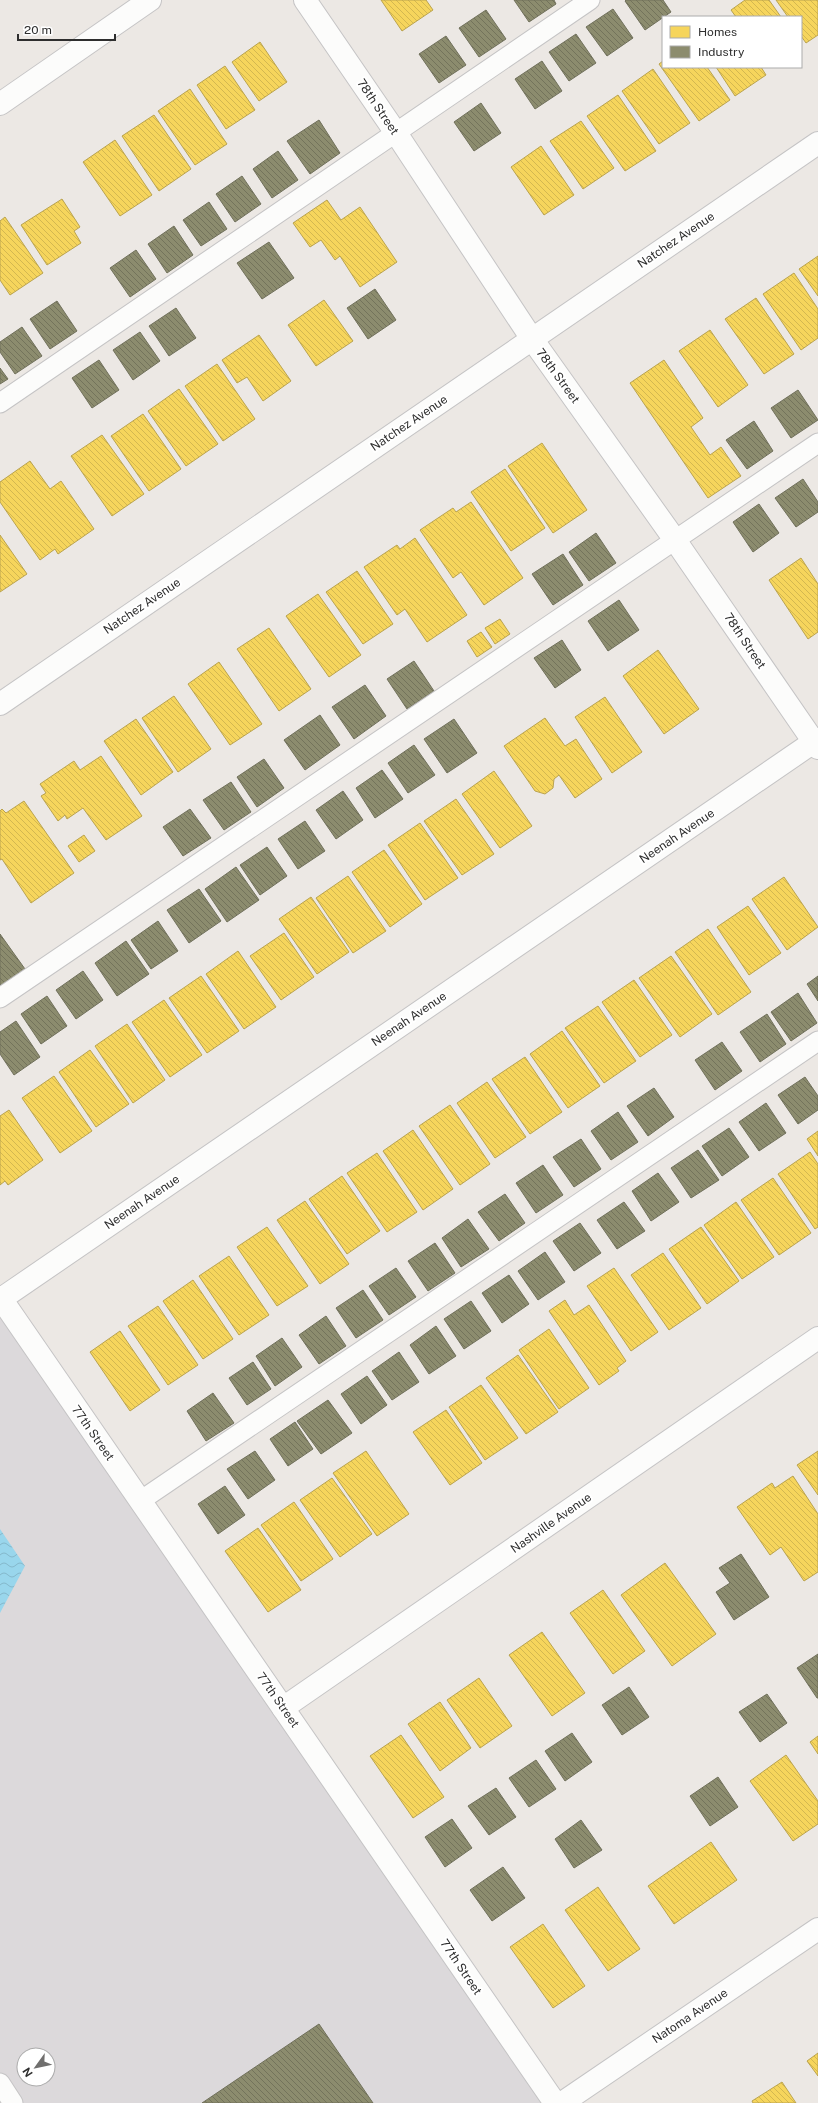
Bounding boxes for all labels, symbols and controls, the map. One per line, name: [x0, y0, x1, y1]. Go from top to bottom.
scale bar: [18, 16, 115, 42]
legend: [662, 16, 802, 68]
text: 20 m: [24, 23, 52, 37]
text: Homes: [698, 25, 737, 39]
text: Industry: [698, 45, 745, 59]
street label: 78th Street: [354, 76, 402, 138]
street label: Natchez Avenue: [635, 209, 717, 271]
street label: 78th Street: [533, 346, 583, 406]
street label: Natchez Avenue: [368, 392, 450, 454]
street label: Natchez Avenue: [101, 575, 183, 637]
street label: 78th Street: [721, 610, 769, 672]
street label: Neenah Avenue: [637, 806, 717, 866]
street label: Neenah Avenue: [369, 989, 449, 1049]
street label: Neenah Avenue: [102, 1172, 182, 1232]
street label: 77th Street: [69, 1403, 117, 1464]
street label: Nashville Avenue: [508, 1490, 594, 1556]
street label: 77th Street: [254, 1670, 302, 1731]
street label: 77th Street: [437, 1937, 485, 1998]
street label: Natoma Avenue: [650, 1986, 730, 2046]
north arrow: [16, 2047, 56, 2087]
text: N: [20, 2066, 35, 2079]

